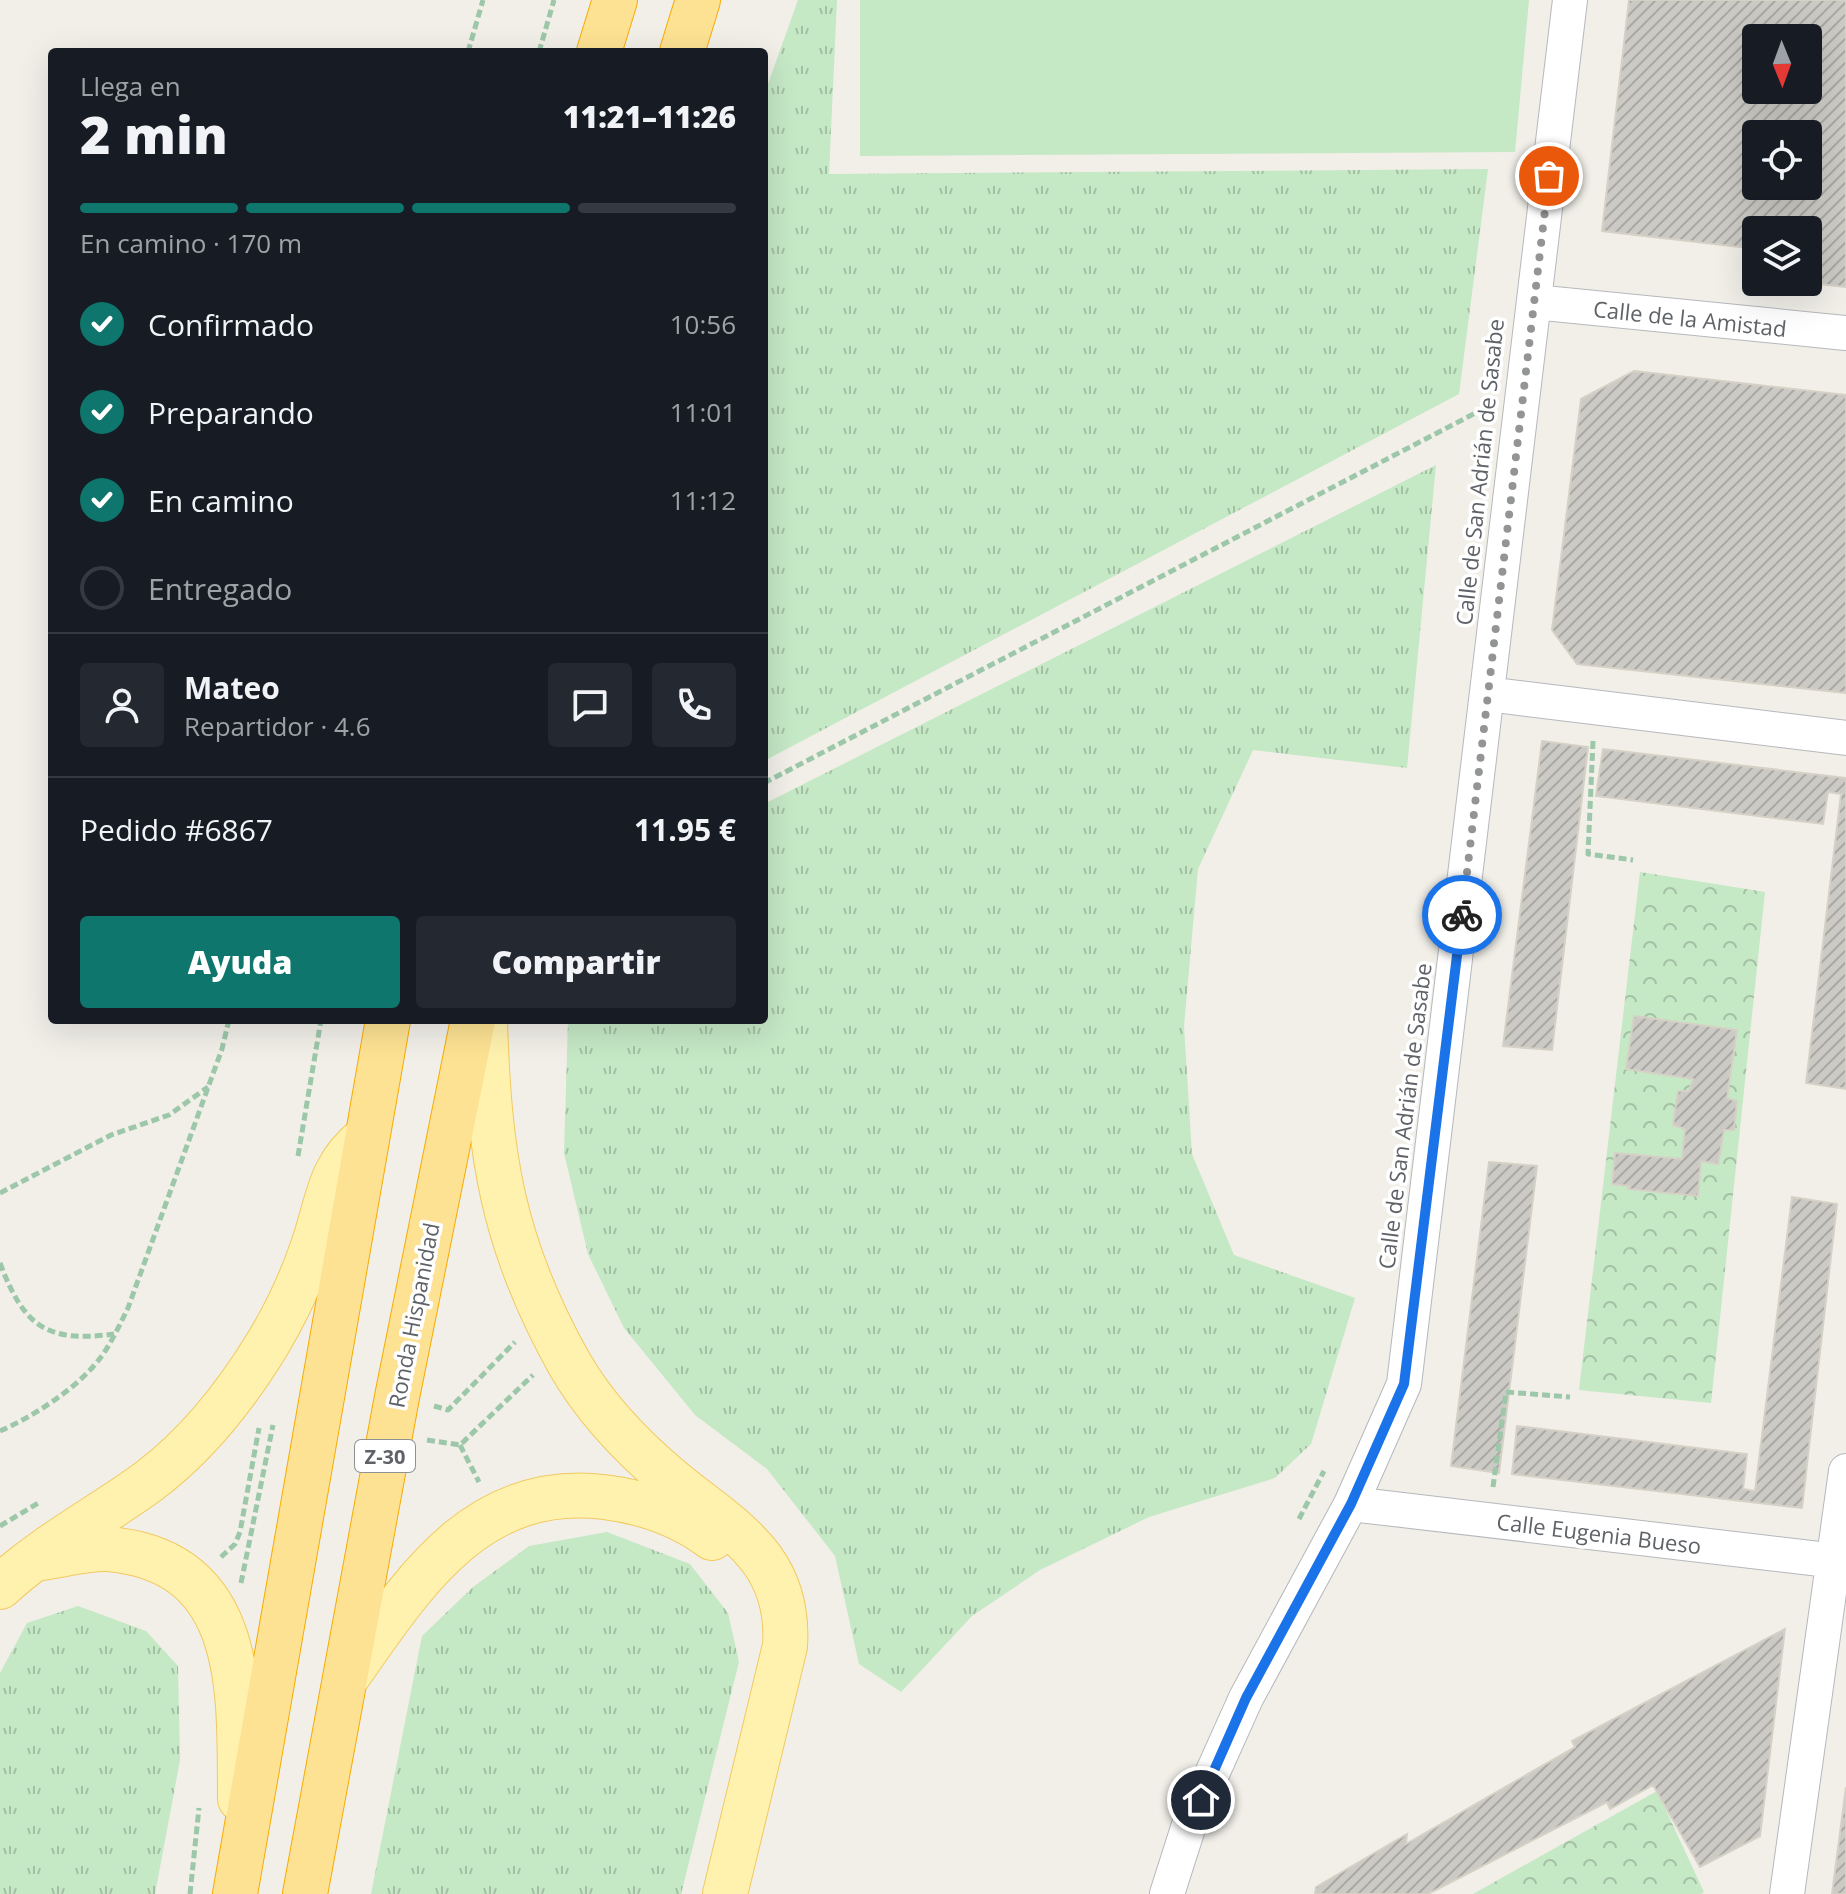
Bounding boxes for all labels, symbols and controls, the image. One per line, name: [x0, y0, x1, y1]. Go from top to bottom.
north arrow: [1742, 24, 1822, 104]
map controls: [1742, 24, 1822, 296]
text: Llega en: [80, 68, 181, 104]
text: 11:21–11:26: [563, 96, 736, 137]
text: 2 min: [80, 98, 228, 169]
button: locate: [1742, 120, 1822, 200]
pin: [1515, 142, 1583, 210]
icon: bag: [1527, 154, 1571, 198]
button: layers: [1742, 216, 1822, 296]
text: En camino · 170 m: [80, 225, 302, 261]
street label: Calle de la Amistad: [1592, 293, 1788, 343]
icon: check: [80, 302, 124, 346]
text: Confirmado: [148, 304, 314, 345]
text: 10:56: [670, 306, 736, 342]
street label: Calle de San Adrián de Sasabe: [1448, 317, 1510, 627]
icon: check: [80, 390, 124, 434]
text: Preparando: [148, 392, 314, 433]
text: 11:01: [670, 394, 736, 430]
icon: check: [80, 478, 124, 522]
text: En camino: [148, 480, 294, 521]
text: 11:12: [670, 482, 736, 518]
text: Entregado: [148, 568, 292, 609]
button: person: [80, 663, 164, 747]
button: chat: [548, 663, 632, 747]
button: phone: [652, 663, 736, 747]
text: Mateo: [184, 667, 280, 708]
text: Repartidor · 4.6: [184, 708, 371, 744]
text: Pedido #6867: [80, 809, 273, 850]
text: 11.95 €: [634, 809, 736, 850]
courier: [1422, 875, 1502, 955]
icon: bike: [1440, 893, 1484, 937]
button: Ayuda: [80, 916, 400, 1008]
button: Compartir: [416, 916, 736, 1008]
street label: Calle de San Adrián de Sasabe: [1370, 961, 1438, 1271]
street label: Ronda Hispanidad: [380, 1220, 446, 1410]
road number: Z-30: [355, 1440, 415, 1472]
street label: Calle Eugenia Bueso: [1495, 1506, 1703, 1560]
pin: [1167, 1766, 1235, 1834]
icon: home: [1179, 1778, 1223, 1822]

